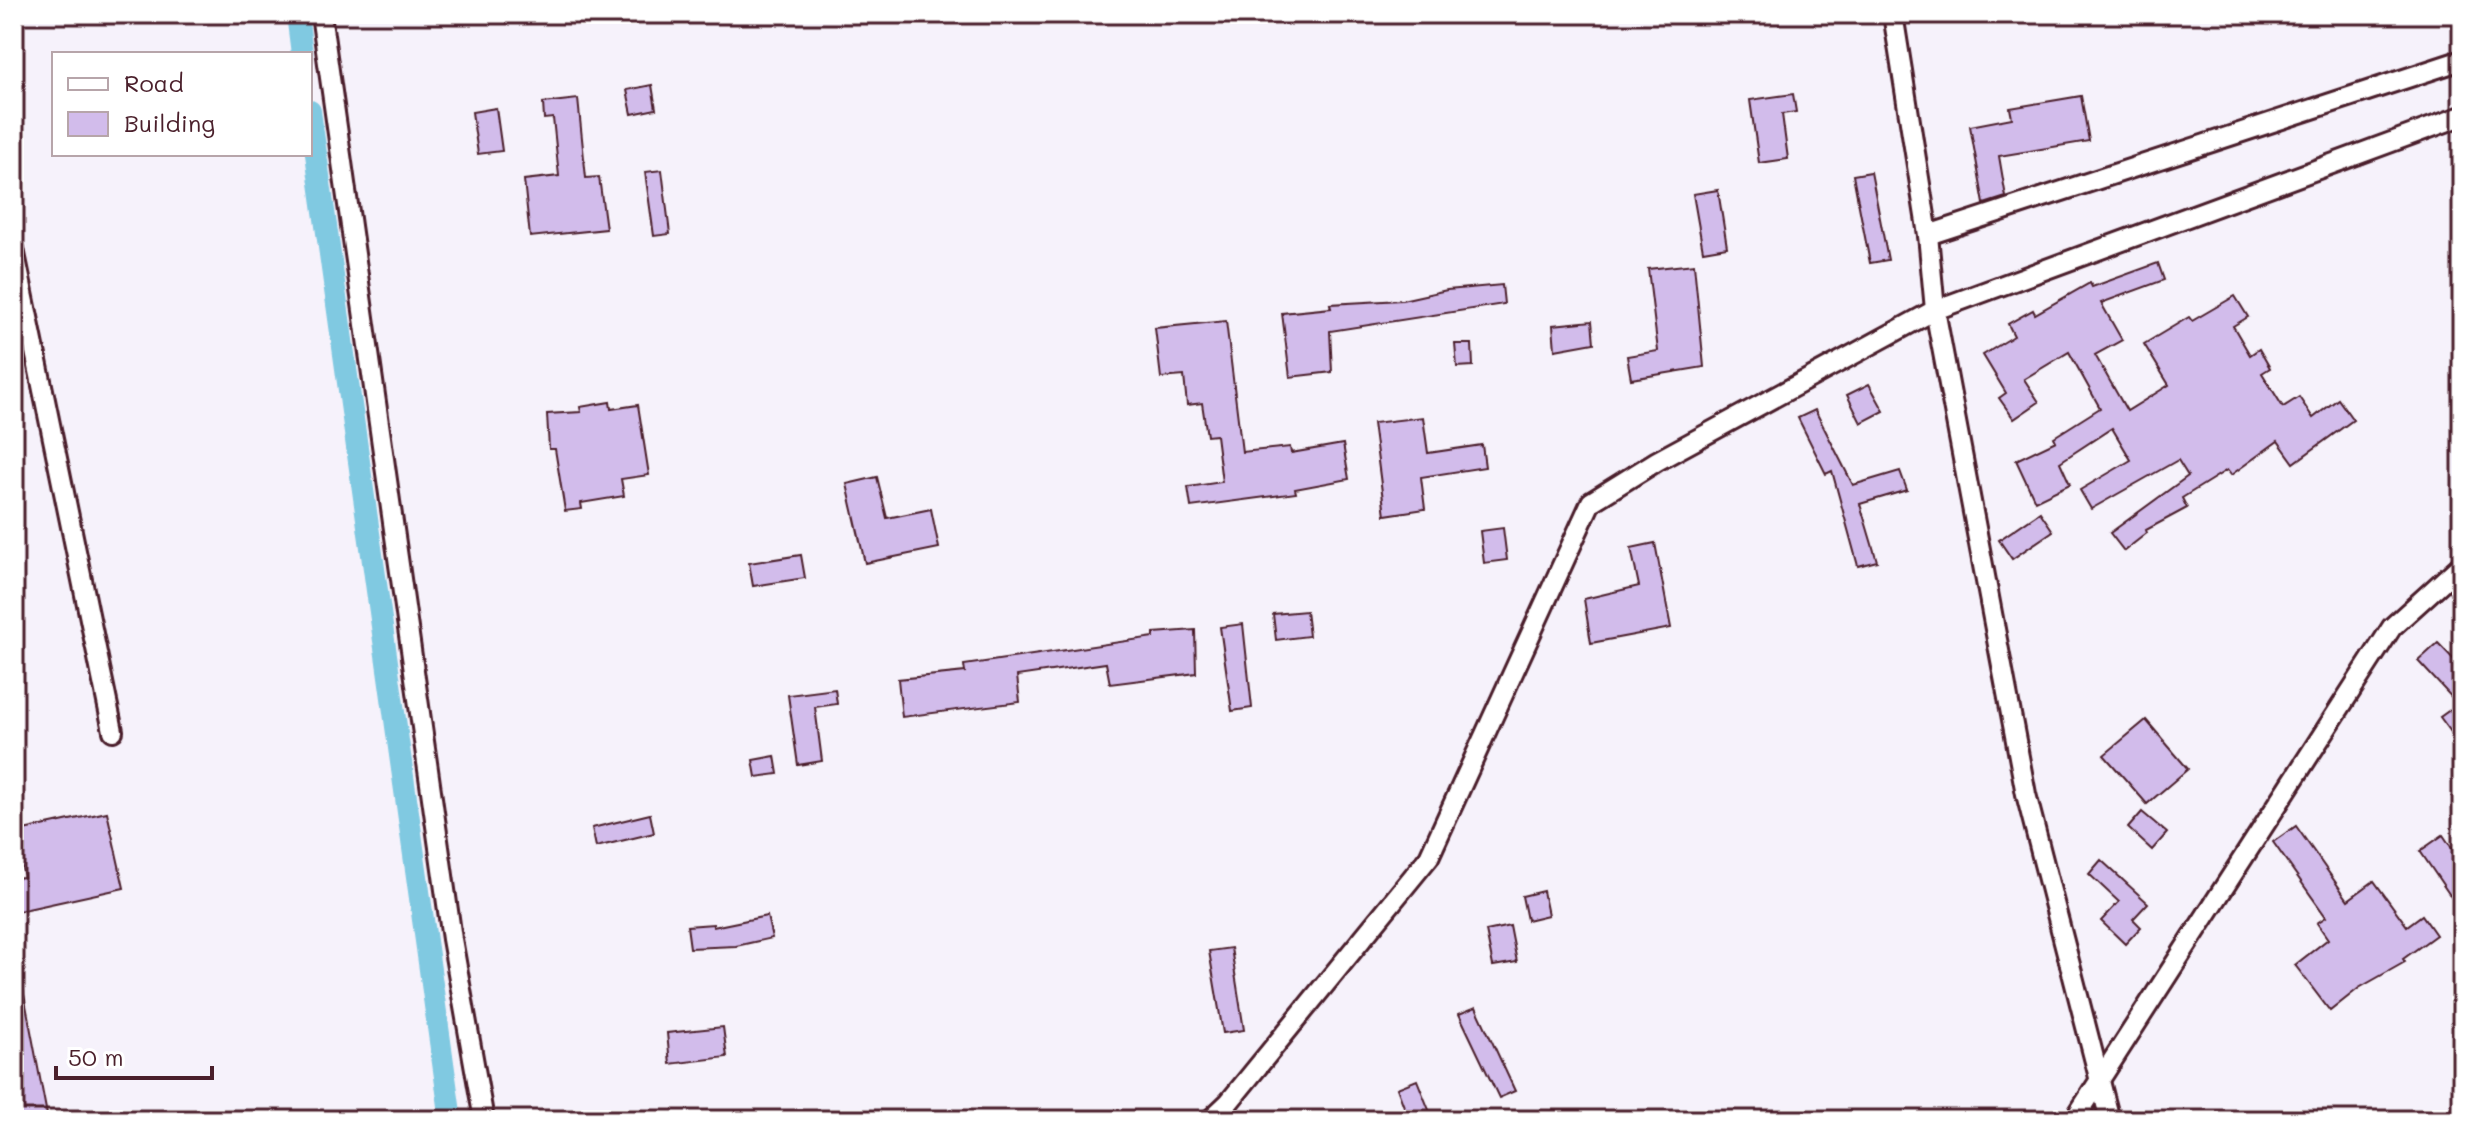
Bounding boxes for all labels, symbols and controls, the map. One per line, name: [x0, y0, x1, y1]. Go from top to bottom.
legend: [52, 52, 312, 156]
text: Road: [124, 67, 184, 98]
text: Building: [124, 107, 215, 138]
scale bar: [56, 1030, 212, 1080]
text: 50 m: [68, 1041, 124, 1072]

